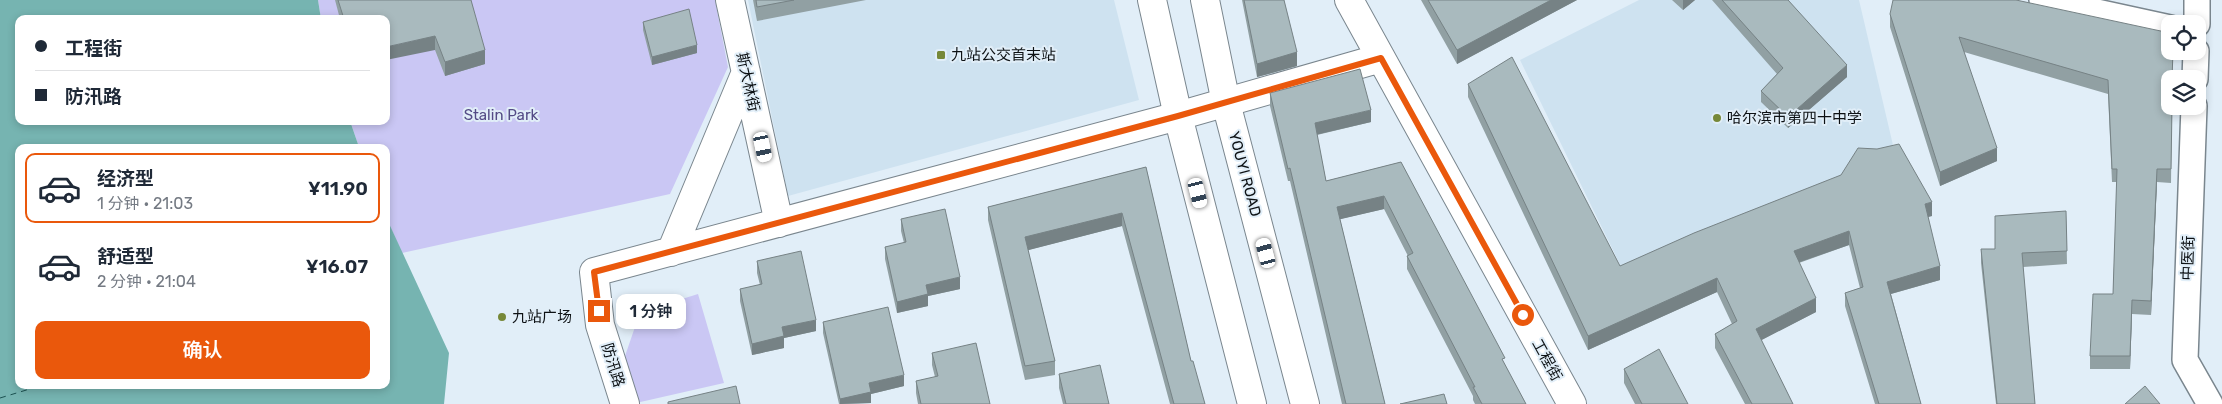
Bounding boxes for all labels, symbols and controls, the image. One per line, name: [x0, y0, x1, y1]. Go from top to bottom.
map controls: [2161, 15, 2206, 115]
button: locate: [2161, 15, 2206, 60]
text: 工程街: [65, 37, 122, 60]
place label: 九站公交首末站: [951, 46, 1056, 64]
marker: 九站公交首末站: [935, 49, 947, 61]
street label: 斯大林街: [733, 51, 763, 113]
button: layers: [2161, 70, 2206, 115]
text: 防汛路: [65, 85, 122, 108]
park label: Stalin Park: [464, 106, 539, 124]
place label: 哈尔滨市第四十中学: [1727, 109, 1862, 127]
marker: 哈尔滨市第四十中学: [1711, 112, 1723, 124]
street label: YOUYI ROAD: [1225, 129, 1265, 219]
car: [752, 131, 773, 163]
icon: car: [37, 166, 82, 211]
text: 经济型: [97, 167, 154, 190]
text: ¥11.90: [308, 177, 368, 200]
car: [1187, 177, 1208, 209]
text: 1 分钟 · 21:03: [97, 194, 193, 213]
street label: 中医街: [2178, 235, 2198, 281]
car: [1254, 237, 1277, 269]
icon: car: [37, 244, 82, 289]
text: 舒适型: [97, 245, 154, 268]
text: ¥16.07: [306, 255, 368, 278]
text: 2 分钟 · 21:04: [97, 272, 196, 291]
callout: 1 分钟: [616, 294, 686, 328]
route end: [588, 300, 610, 322]
text: 1 分钟: [629, 302, 673, 321]
route start: [1512, 304, 1534, 326]
place label: 九站广场: [512, 308, 572, 326]
marker: 九站广场: [496, 311, 508, 323]
button: 确认: [35, 321, 370, 379]
street label: 工程街: [1528, 336, 1566, 384]
street label: 防汛路: [598, 341, 628, 389]

